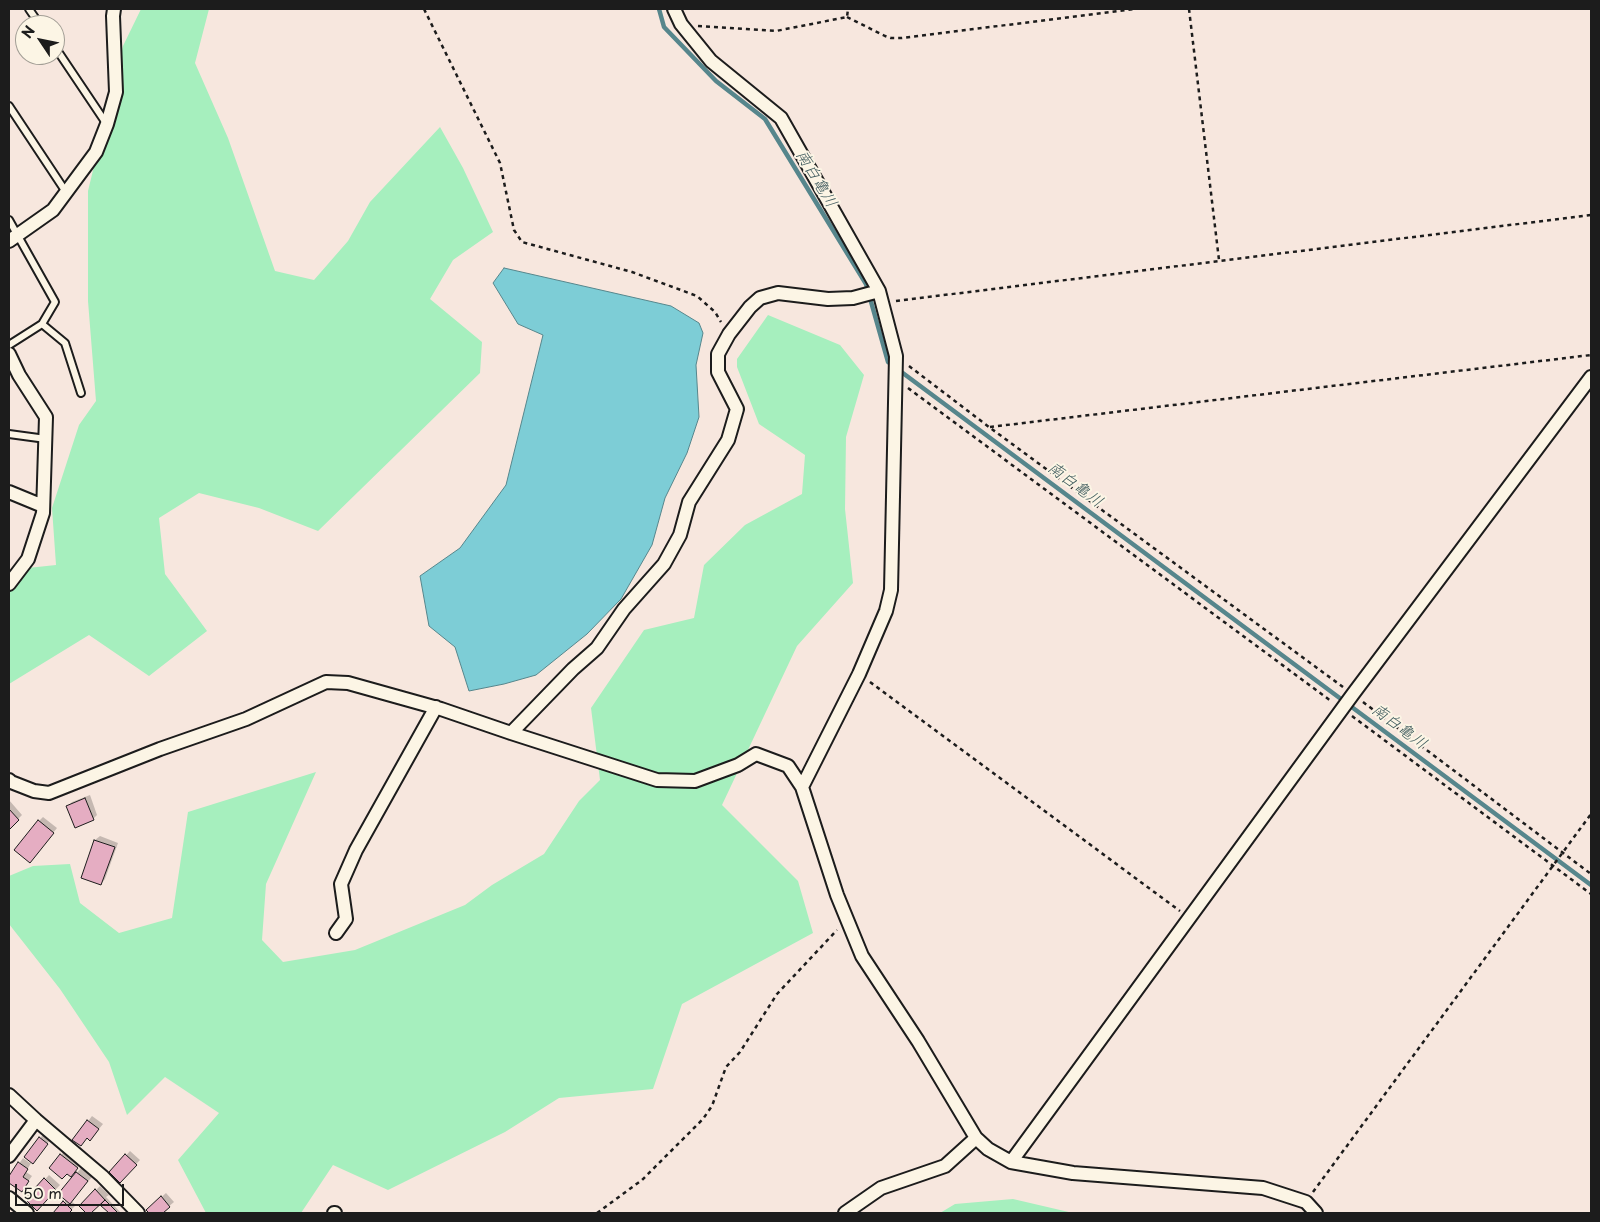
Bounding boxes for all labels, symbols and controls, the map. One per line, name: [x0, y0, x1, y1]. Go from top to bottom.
north arrow: [15, 15, 65, 65]
text: N: [16, 21, 40, 42]
water label: 南白亀川: [791, 147, 841, 211]
water label: 南白亀川: [1044, 458, 1106, 512]
water label: 南白亀川: [1368, 700, 1430, 754]
scale bar: [18, 1174, 126, 1206]
text: 50 m: [23, 1181, 62, 1204]

